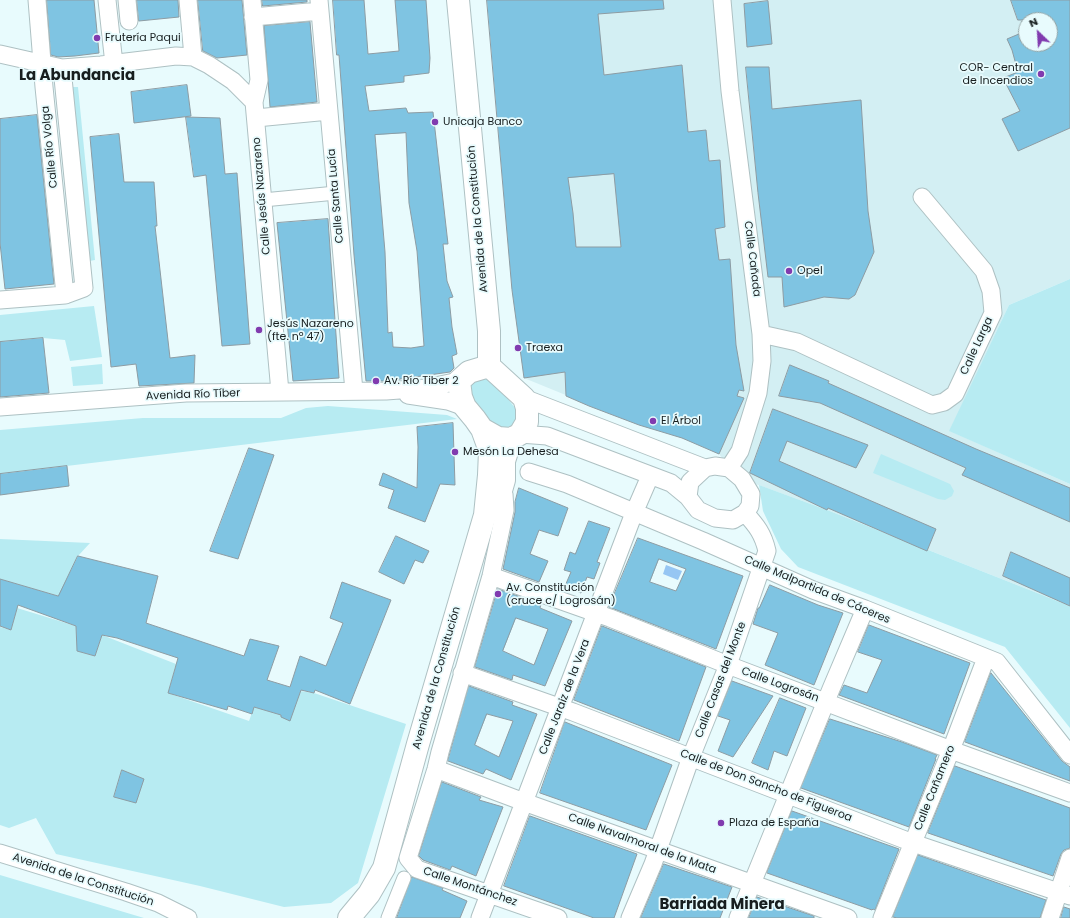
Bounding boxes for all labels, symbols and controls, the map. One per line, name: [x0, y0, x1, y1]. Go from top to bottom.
north arrow: [1018, 12, 1058, 52]
text: N: [1026, 13, 1040, 31]
place label: Frutería Paqui: [105, 31, 181, 45]
marker: Frutería Paqui: [92, 33, 102, 43]
place label: COR- Central de Incendios: [960, 61, 1033, 87]
district label: La Abundancia: [19, 67, 135, 85]
marker: COR- Central de Incendios: [1036, 69, 1046, 79]
street label: Calle Río Volga: [39, 105, 61, 189]
place label: Unicaja Banco: [443, 115, 522, 129]
marker: Unicaja Banco: [430, 117, 440, 127]
street label: Calle Jesús Nazareno: [250, 137, 274, 255]
street label: Avenida de la Constitución: [465, 145, 491, 293]
street label: Calle Santa Lucía: [325, 148, 347, 244]
street label: Calle Cañada: [741, 220, 763, 298]
place label: Opel: [797, 264, 823, 278]
marker: Opel: [784, 266, 794, 276]
street label: Calle Larga: [958, 315, 996, 377]
place label: Jesús Nazareno (fte. nº 47): [267, 317, 354, 343]
marker: Jesús Nazareno (fte. nº 47): [254, 325, 264, 335]
place label: Traexa: [526, 341, 563, 355]
marker: Traexa: [513, 343, 523, 353]
place label: Av. Río Tiber 2: [384, 374, 458, 388]
marker: Av. Río Tiber 2: [371, 376, 381, 386]
street label: Avenida Río Tíber: [146, 387, 240, 403]
place label: El Árbol: [661, 414, 701, 428]
marker: El Árbol: [648, 416, 658, 426]
place label: Mesón La Dehesa: [463, 445, 559, 459]
marker: Mesón La Dehesa: [450, 447, 460, 457]
street label: Calle Malpartida de Cáceres: [742, 553, 892, 627]
place label: Av. Constitución (cruce c/ Logrosán): [506, 581, 616, 607]
marker: Av. Constitución (cruce c/ Logrosán): [493, 589, 503, 599]
street label: Avenida de la Constitución: [410, 605, 464, 751]
street label: Calle Casas del Monte: [693, 620, 749, 740]
street label: Calle Jaraiz de la Vera: [537, 637, 593, 757]
street label: Calle Logrosán: [739, 665, 821, 705]
street label: Calle Cañamero: [912, 743, 958, 833]
street label: Calle de Don Sancho de Figueroa: [678, 747, 854, 825]
street label: Calle Navalmoral de la Mata: [566, 811, 718, 877]
place label: Plaza de España: [729, 816, 819, 830]
marker: Plaza de España: [716, 818, 726, 828]
street label: Avenida de la Constitución: [11, 851, 155, 909]
street label: Calle Montánchez: [421, 865, 519, 909]
district label: Barriada Minera: [659, 896, 785, 914]

